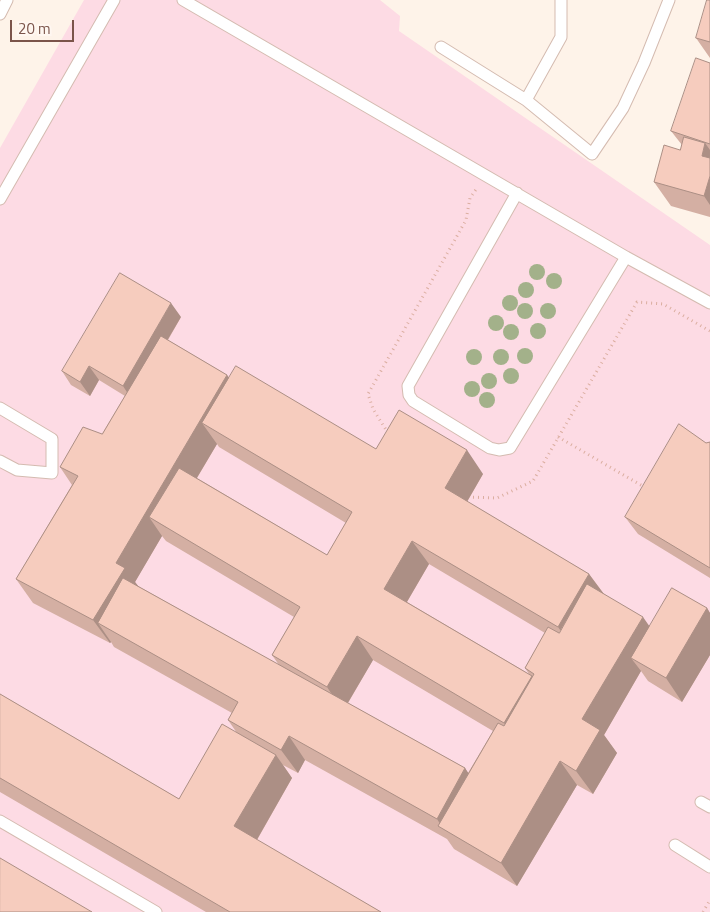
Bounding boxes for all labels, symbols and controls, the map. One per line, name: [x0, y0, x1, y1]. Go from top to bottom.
scale bar: [12, 10, 76, 42]
text: 20 m: [18, 17, 51, 40]

